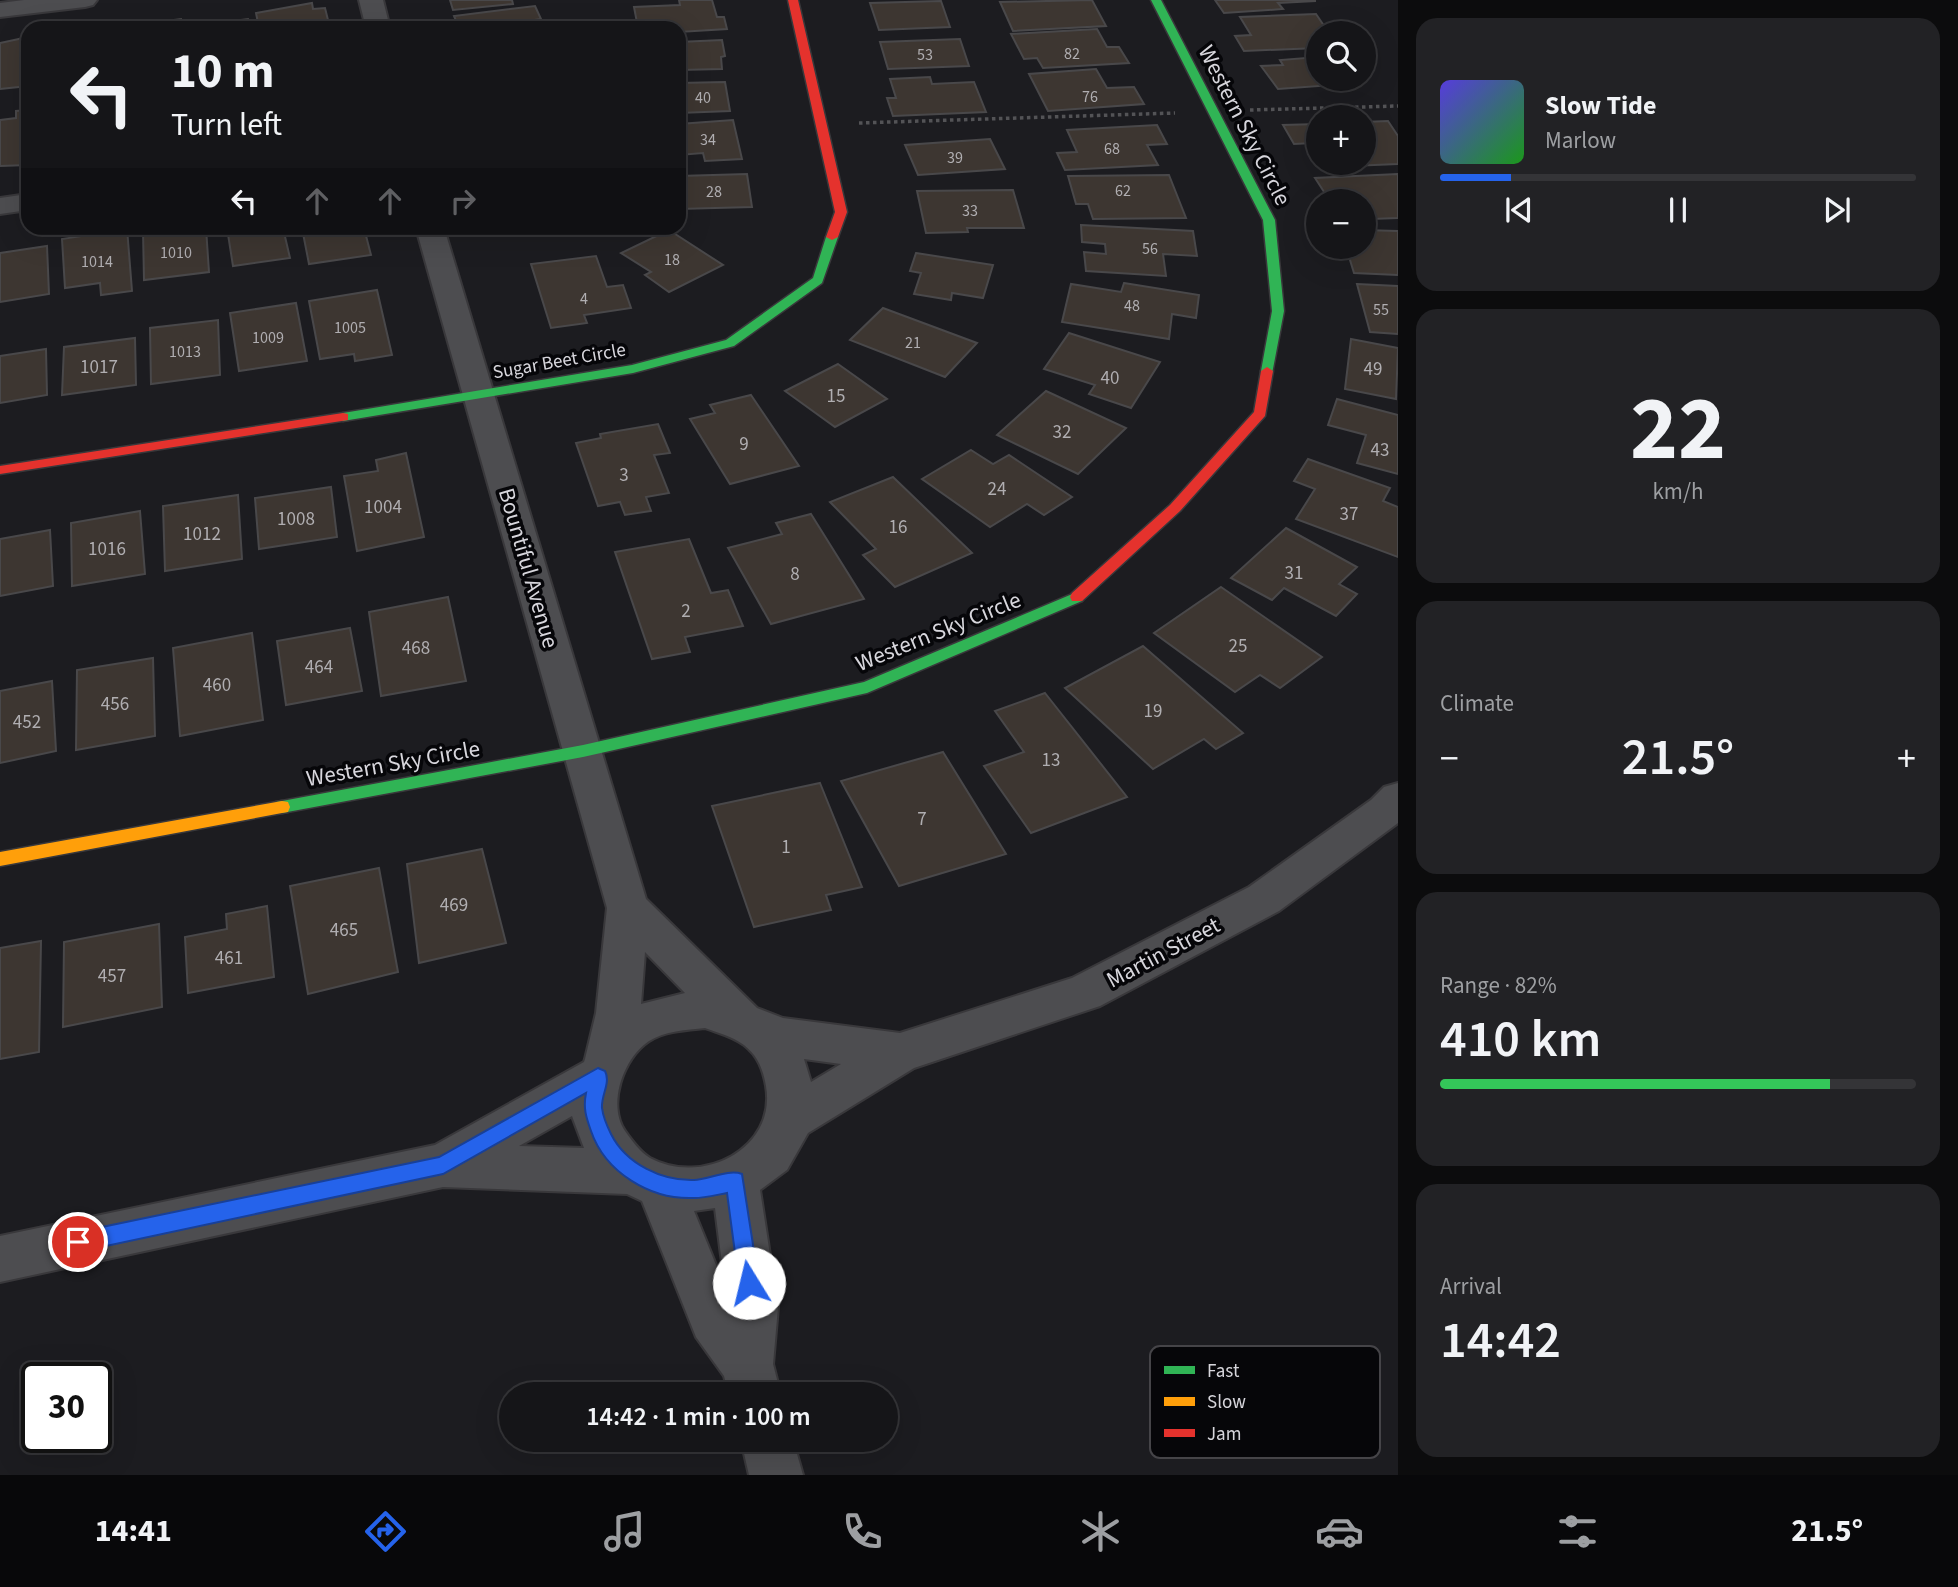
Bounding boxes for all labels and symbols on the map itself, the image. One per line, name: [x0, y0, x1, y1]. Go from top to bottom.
street label: Western Sky Circle: [1190, 39, 1299, 211]
house number: 82: [1064, 43, 1080, 65]
house number: 53: [917, 44, 933, 66]
house number: 76: [1082, 86, 1098, 108]
house number: 40: [695, 87, 711, 109]
house number: 34: [700, 129, 716, 151]
house number: 68: [1104, 138, 1120, 160]
house number: 39: [947, 147, 963, 169]
house number: 62: [1115, 180, 1131, 202]
house number: 28: [706, 181, 722, 203]
house number: 33: [962, 200, 978, 222]
house number: 56: [1142, 238, 1158, 260]
house number: 1010: [160, 242, 192, 264]
house number: 18: [664, 249, 680, 271]
house number: 1014: [81, 251, 113, 273]
house number: 4: [580, 288, 588, 310]
house number: 48: [1124, 295, 1140, 317]
house number: 55: [1373, 299, 1389, 321]
house number: 1005: [334, 317, 366, 339]
house number: 1009: [252, 327, 284, 349]
house number: 21: [905, 332, 921, 354]
street label: Sugar Beet Circle: [491, 336, 628, 386]
house number: 1013: [169, 341, 201, 363]
house number: 1017: [80, 354, 118, 381]
house number: 49: [1364, 356, 1382, 383]
house number: 40: [1101, 365, 1119, 392]
house number: 15: [827, 383, 845, 410]
house number: 32: [1053, 419, 1071, 446]
house number: 9: [739, 431, 749, 458]
house number: 43: [1371, 437, 1389, 464]
house number: 3: [619, 462, 629, 489]
house number: 24: [988, 476, 1006, 503]
street label: Bountiful Avenue: [490, 484, 567, 652]
house number: 1004: [364, 494, 402, 521]
house number: 37: [1340, 501, 1358, 528]
house number: 1008: [277, 506, 315, 533]
house number: 16: [889, 514, 907, 541]
house number: 1012: [183, 521, 221, 548]
house number: 1016: [88, 536, 126, 563]
house number: 31: [1285, 560, 1303, 587]
house number: 8: [790, 561, 800, 588]
street label: Western Sky Circle: [850, 583, 1026, 680]
house number: 2: [681, 598, 691, 625]
house number: 25: [1229, 633, 1247, 660]
house number: 468: [402, 635, 430, 662]
house number: 464: [305, 654, 333, 681]
house number: 460: [203, 672, 231, 699]
house number: 456: [101, 691, 129, 718]
house number: 19: [1144, 698, 1162, 725]
house number: 452: [13, 709, 41, 736]
street label: Western Sky Circle: [304, 732, 483, 795]
house number: 13: [1042, 747, 1060, 774]
house number: 7: [917, 806, 927, 833]
house number: 1: [781, 834, 791, 861]
house number: 469: [440, 892, 468, 919]
street label: Martin Street: [1101, 909, 1226, 996]
house number: 465: [330, 917, 358, 944]
house number: 461: [215, 945, 243, 972]
house number: 457: [98, 963, 126, 990]
pin: [48, 1212, 108, 1272]
position arrow: [712, 1246, 786, 1320]
legend: [1150, 1346, 1380, 1458]
text: Fast: [1207, 1358, 1240, 1385]
speed limit sign: 30: [21, 1362, 112, 1453]
text: Slow: [1207, 1389, 1246, 1416]
text: Jam: [1207, 1421, 1241, 1448]

